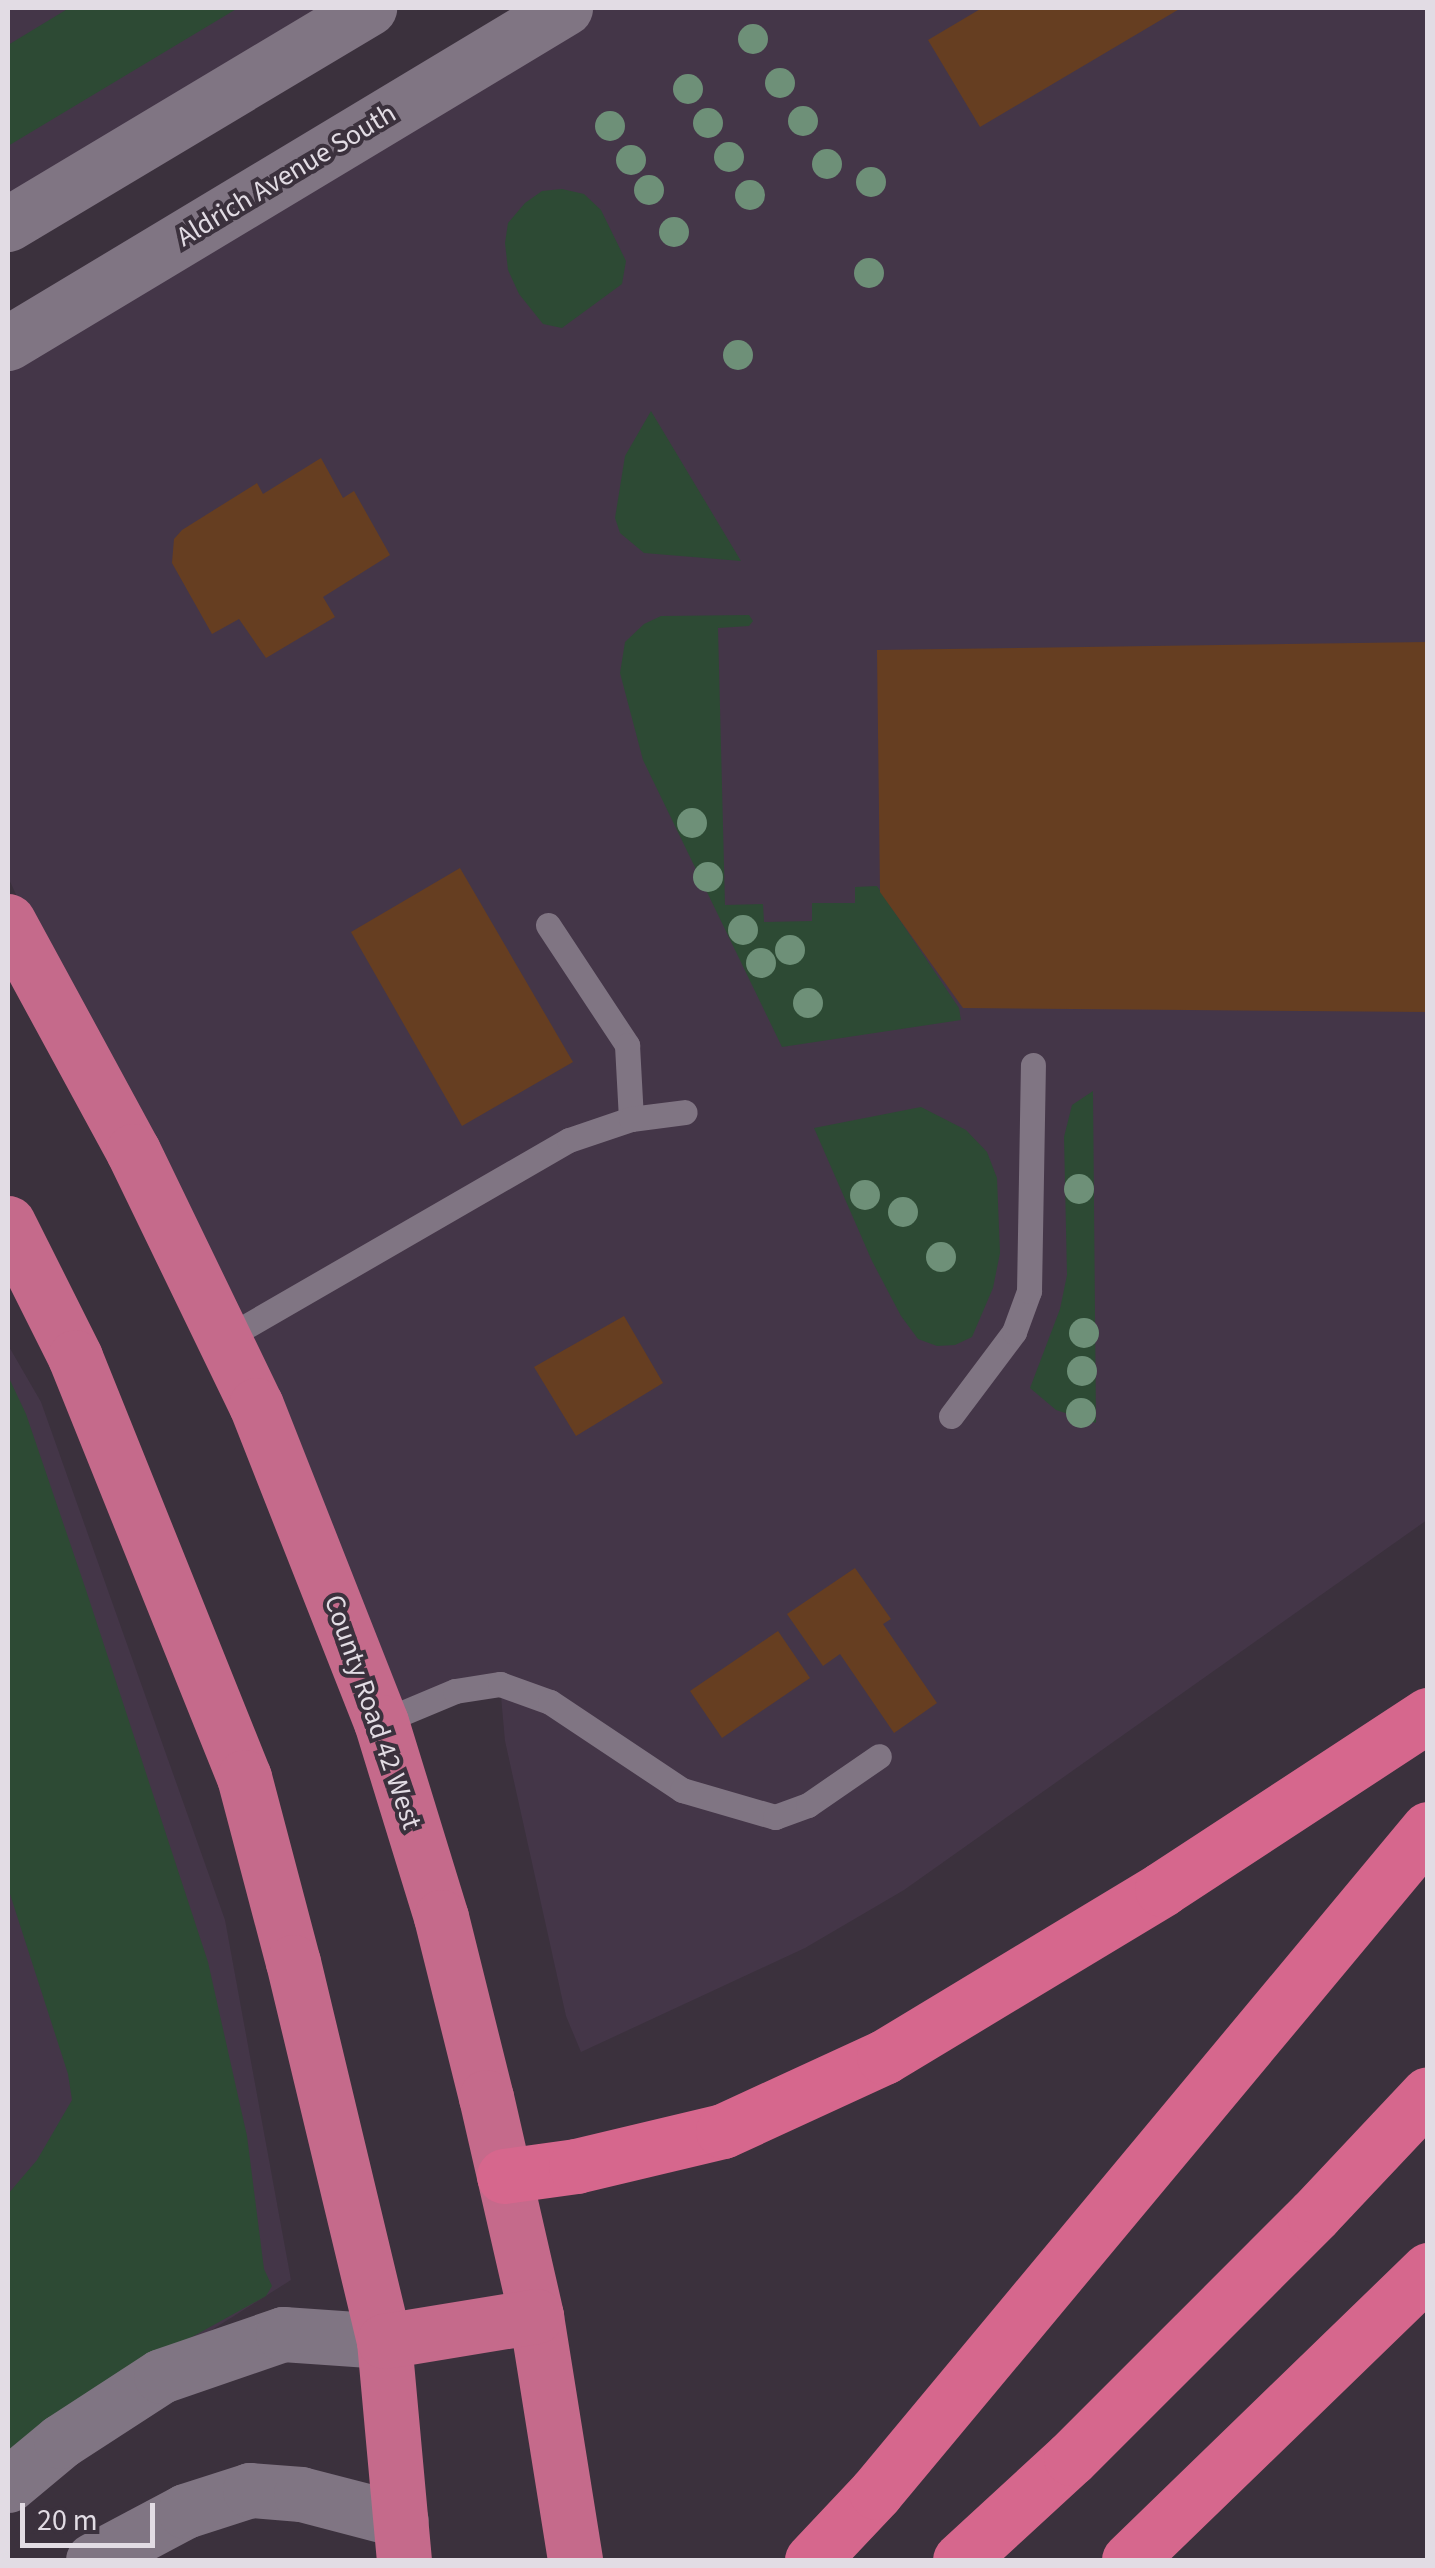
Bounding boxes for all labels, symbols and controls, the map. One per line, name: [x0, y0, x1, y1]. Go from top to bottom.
street label: Aldrich Avenue South: [170, 96, 402, 254]
street label: County Road 42 West: [317, 1590, 429, 1834]
scale bar: [25, 2483, 160, 2545]
text: 20 m: [37, 2499, 98, 2542]

